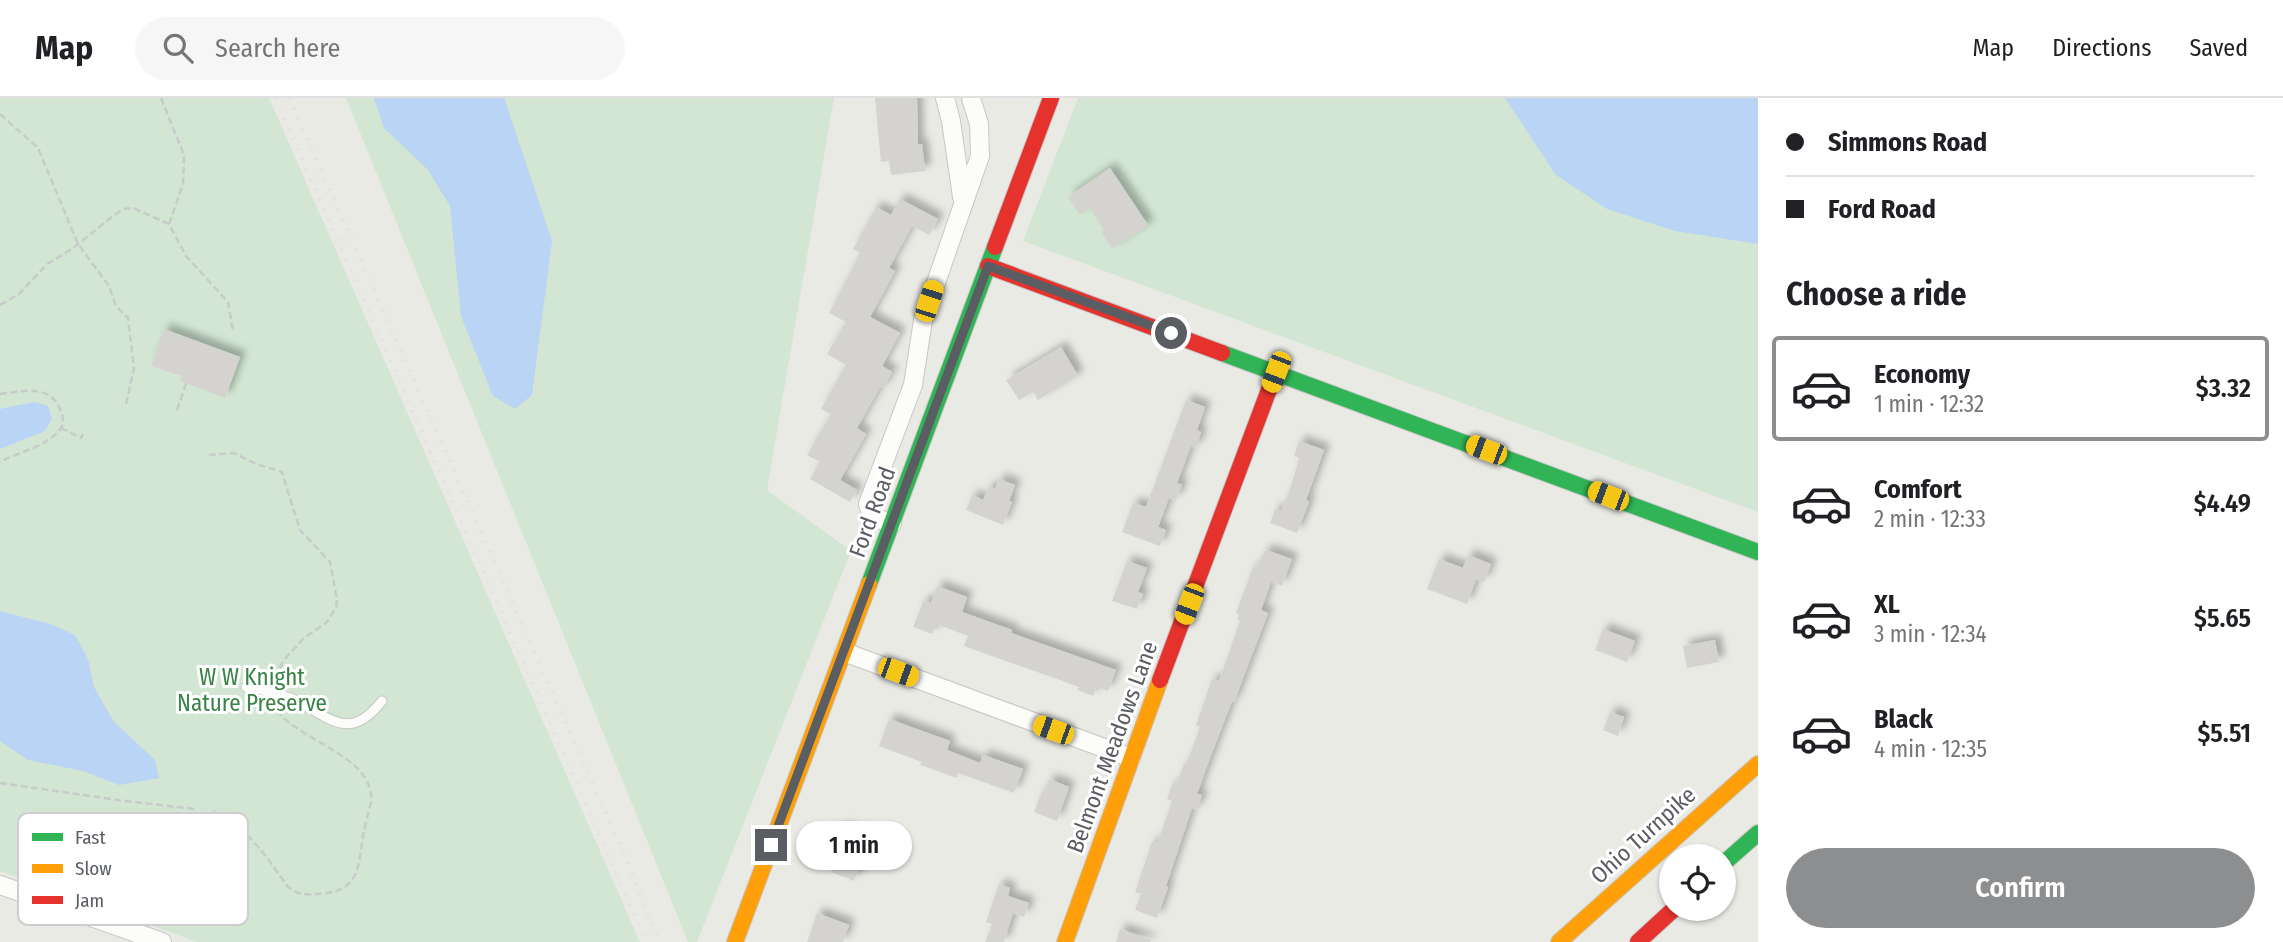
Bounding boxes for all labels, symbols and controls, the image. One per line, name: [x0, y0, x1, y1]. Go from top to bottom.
search box: [135, 17, 625, 80]
text: Map: [35, 28, 93, 68]
icon: search: [159, 29, 197, 67]
text: Search here: [215, 33, 340, 64]
text: Map: [1973, 34, 2014, 62]
text: Directions: [2052, 34, 2151, 62]
text: Saved: [2189, 34, 2248, 62]
text: Simmons Road: [1828, 127, 1987, 158]
text: Ford Road: [1828, 194, 1936, 225]
text: Choose a ride: [1786, 275, 1967, 313]
car: [913, 278, 946, 324]
route start: [1155, 317, 1187, 349]
car: [1259, 349, 1294, 395]
icon: car: [1790, 357, 1853, 420]
text: Economy: [1874, 359, 1970, 390]
text: $3.32: [2196, 373, 2251, 404]
text: 1 min · 12:32: [1874, 390, 1984, 418]
car: [1463, 433, 1510, 467]
street label: Ford Road: [843, 463, 901, 561]
icon: car: [1790, 472, 1853, 535]
text: Comfort: [1874, 474, 1962, 505]
car: [1585, 479, 1632, 513]
text: $4.49: [2194, 488, 2251, 519]
text: 2 min · 12:33: [1874, 505, 1986, 533]
car: [1172, 581, 1207, 627]
icon: car: [1790, 587, 1853, 650]
text: XL: [1874, 589, 1900, 620]
text: $5.65: [2194, 603, 2251, 634]
text: 3 min · 12:34: [1874, 620, 1987, 648]
street label: Belmont Meadows Lane: [1061, 637, 1163, 857]
car: [875, 655, 922, 689]
park label: W W Knight Nature Preserve: [177, 663, 327, 717]
icon: car: [1790, 702, 1853, 765]
text: Black: [1874, 704, 1933, 735]
car: [1030, 713, 1077, 747]
text: $5.51: [2197, 718, 2251, 749]
text: 4 min · 12:35: [1874, 735, 1987, 763]
street label: Ohio Turnpike: [1585, 781, 1701, 889]
legend: [18, 813, 248, 925]
callout: 1 min: [796, 820, 911, 870]
text: Fast: [75, 826, 106, 849]
route end: [755, 829, 787, 861]
text: 1 min: [829, 831, 879, 859]
map controls: [1659, 844, 1736, 921]
button: locate: [1659, 844, 1736, 921]
button: Confirm: [1786, 848, 2255, 928]
text: Slow: [75, 857, 112, 880]
text: Jam: [75, 889, 104, 912]

